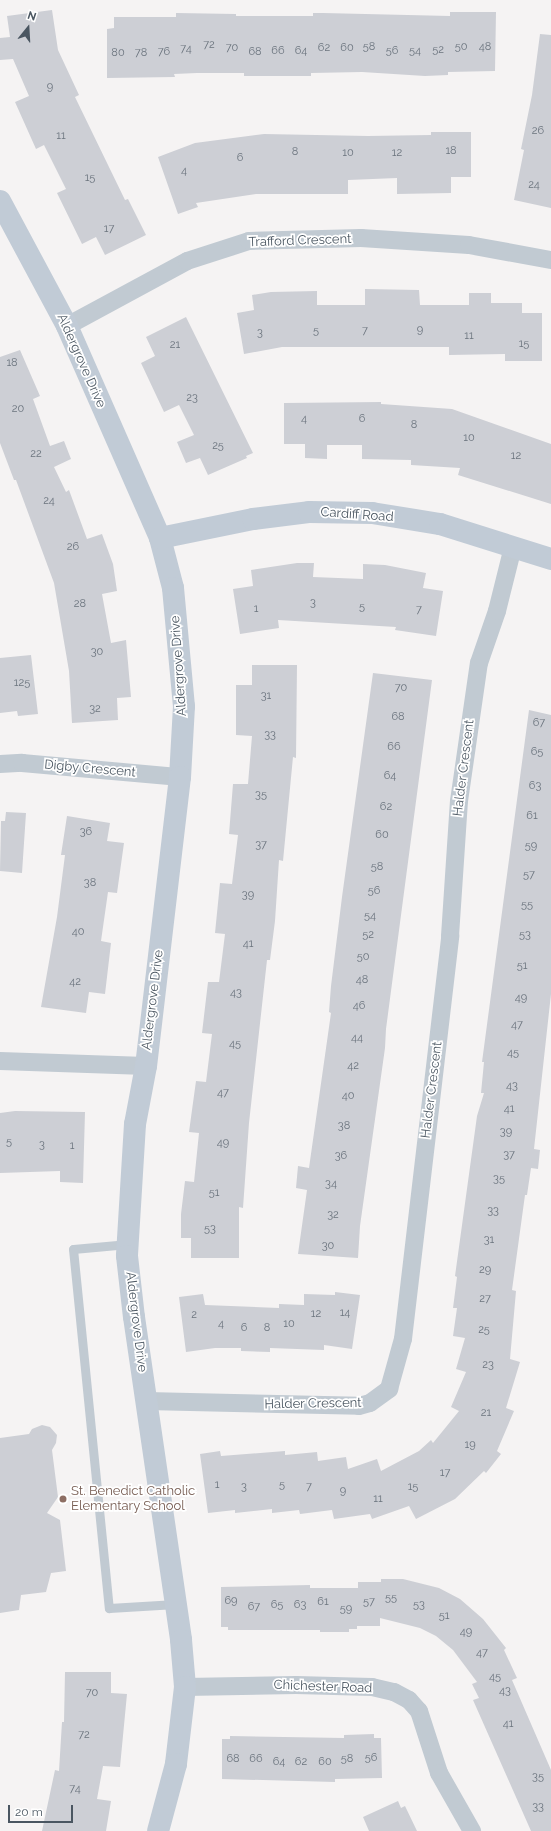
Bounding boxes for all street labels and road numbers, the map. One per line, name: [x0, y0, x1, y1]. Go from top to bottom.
street label: Trafford Crescent: [248, 231, 352, 251]
street label: Aldergrove Drive: [53, 312, 109, 410]
street label: Cardiff Road: [320, 505, 394, 525]
street label: Aldergrove Drive: [168, 615, 190, 717]
street label: Halder Crescent: [450, 719, 478, 817]
street label: Digby Crescent: [43, 757, 137, 781]
street label: Aldergrove Drive: [139, 949, 167, 1051]
street label: Halder Crescent: [418, 1041, 446, 1139]
street label: Aldergrove Drive: [122, 1271, 150, 1373]
street label: Halder Crescent: [264, 1395, 362, 1413]
street label: Chichester Road: [273, 1677, 373, 1697]

